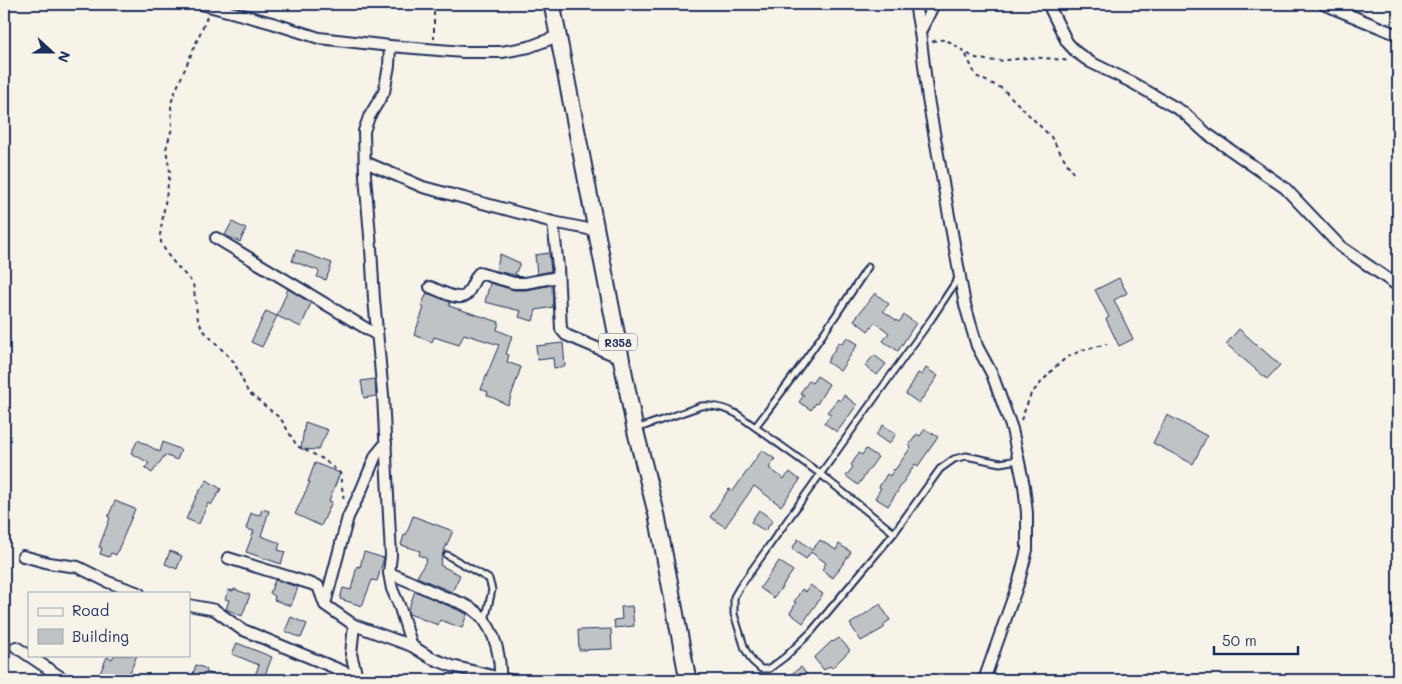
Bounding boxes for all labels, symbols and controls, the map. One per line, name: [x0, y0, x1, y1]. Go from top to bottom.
north arrow: [28, 28, 78, 78]
text: N: [54, 48, 75, 65]
road number: R358: [599, 334, 637, 351]
legend: [28, 592, 190, 656]
text: Road: [72, 600, 109, 620]
scale bar: [1214, 624, 1298, 656]
text: Building: [72, 626, 129, 646]
text: 50 m: [1222, 630, 1257, 650]

